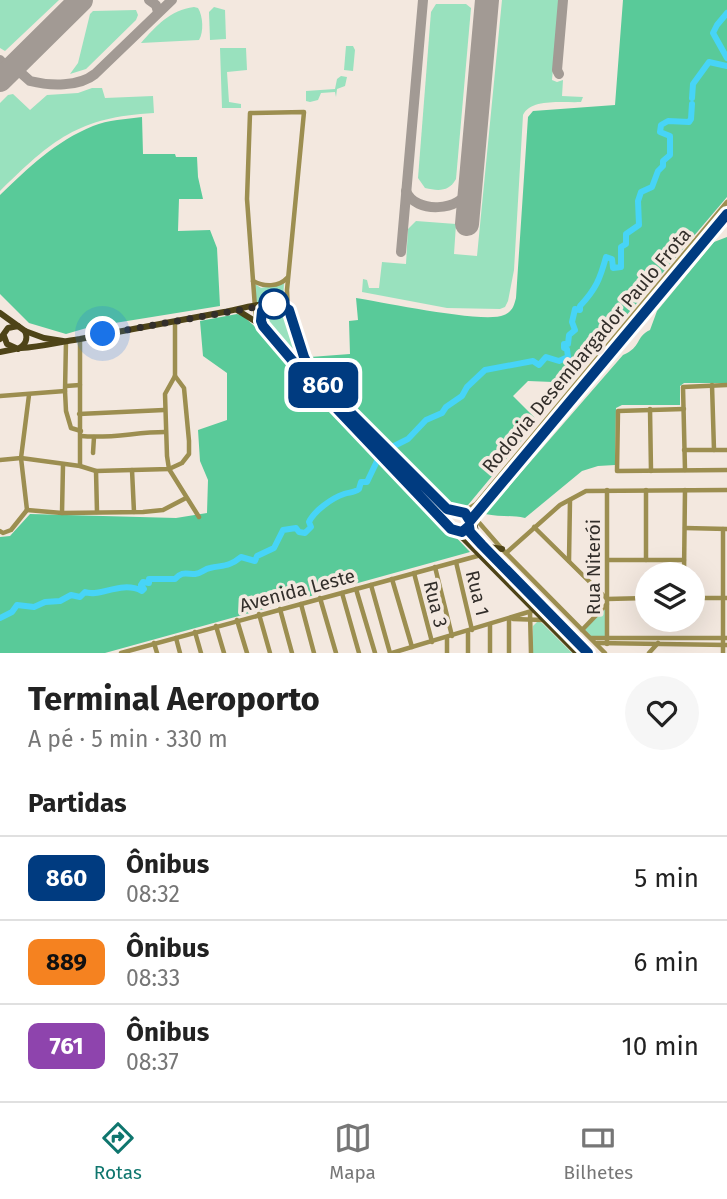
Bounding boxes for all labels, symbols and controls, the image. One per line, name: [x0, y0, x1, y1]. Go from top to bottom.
street label: Rodovia Desembargador Paulo Frota: [477, 223, 696, 477]
unlabelled marker: [259, 289, 289, 319]
your location: [85, 316, 120, 351]
line badge: 860: [283, 362, 363, 408]
text: 860: [302, 371, 344, 399]
street label: Rua Niterói: [582, 519, 605, 615]
map controls: [635, 562, 705, 632]
button: layers: [635, 562, 705, 632]
street label: Avenida Leste: [237, 564, 358, 617]
street label: Rua 1: [461, 568, 494, 618]
street label: Rua 3: [419, 578, 452, 630]
button: heart: [625, 676, 699, 750]
text: Terminal Aeroporto: [28, 679, 320, 719]
text: A pé · 5 min · 330 m: [28, 725, 228, 753]
text: Partidas: [28, 788, 126, 819]
text: Ônibus: [126, 849, 209, 880]
text: 5 min: [634, 863, 699, 894]
text: 860: [46, 864, 87, 892]
text: 08:32: [126, 880, 180, 908]
text: Ônibus: [126, 933, 209, 964]
text: 6 min: [633, 947, 699, 978]
text: 889: [46, 948, 87, 976]
text: 08:33: [126, 964, 180, 992]
text: Ônibus: [126, 1017, 209, 1048]
text: 10 min: [621, 1031, 699, 1062]
text: 761: [49, 1032, 84, 1060]
text: 08:37: [126, 1048, 179, 1076]
tab: Rotas: [94, 1119, 142, 1184]
tab: Mapa: [329, 1119, 376, 1184]
tab: Bilhetes: [563, 1119, 633, 1184]

